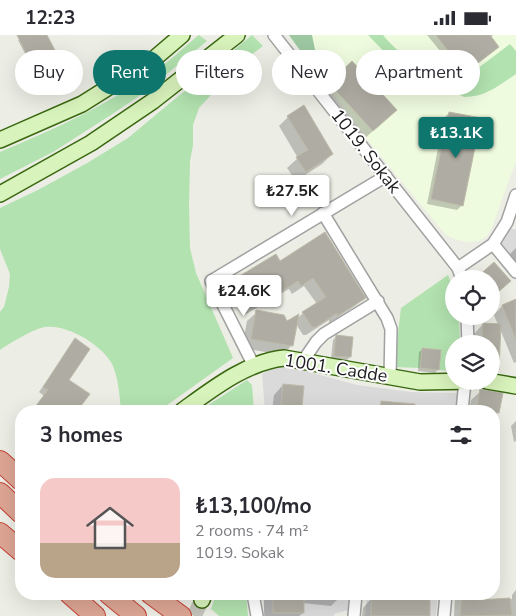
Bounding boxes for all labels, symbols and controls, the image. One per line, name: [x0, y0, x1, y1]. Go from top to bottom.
text: 12:23: [25, 5, 75, 31]
chip: Buy: [15, 50, 83, 95]
chip: Rent: [93, 50, 166, 95]
chip: Filters: [176, 50, 262, 95]
chip: New: [272, 50, 346, 95]
chip: Apartment: [356, 50, 480, 95]
street label: 1019. Sokak: [326, 104, 407, 199]
pin: ₺13.1K: [415, 117, 497, 159]
text: ₺13.1K: [430, 122, 483, 144]
pin: ₺27.5K: [251, 175, 333, 217]
text: ₺27.5K: [266, 180, 319, 202]
map controls: [445, 270, 500, 390]
button: locate: [445, 270, 500, 325]
pin: ₺24.6K: [203, 275, 285, 317]
text: ₺24.6K: [218, 280, 271, 302]
button: layers: [445, 335, 500, 390]
street label: 1001. Cadde: [283, 348, 389, 388]
text: 3 homes: [40, 421, 123, 449]
icon: filters: [447, 421, 475, 449]
text: ₺13,100/mo: [195, 492, 312, 520]
icon: home: [80, 498, 140, 558]
text: 2 rooms · 74 m²: [195, 520, 308, 542]
text: 1019. Sokak: [195, 542, 284, 564]

